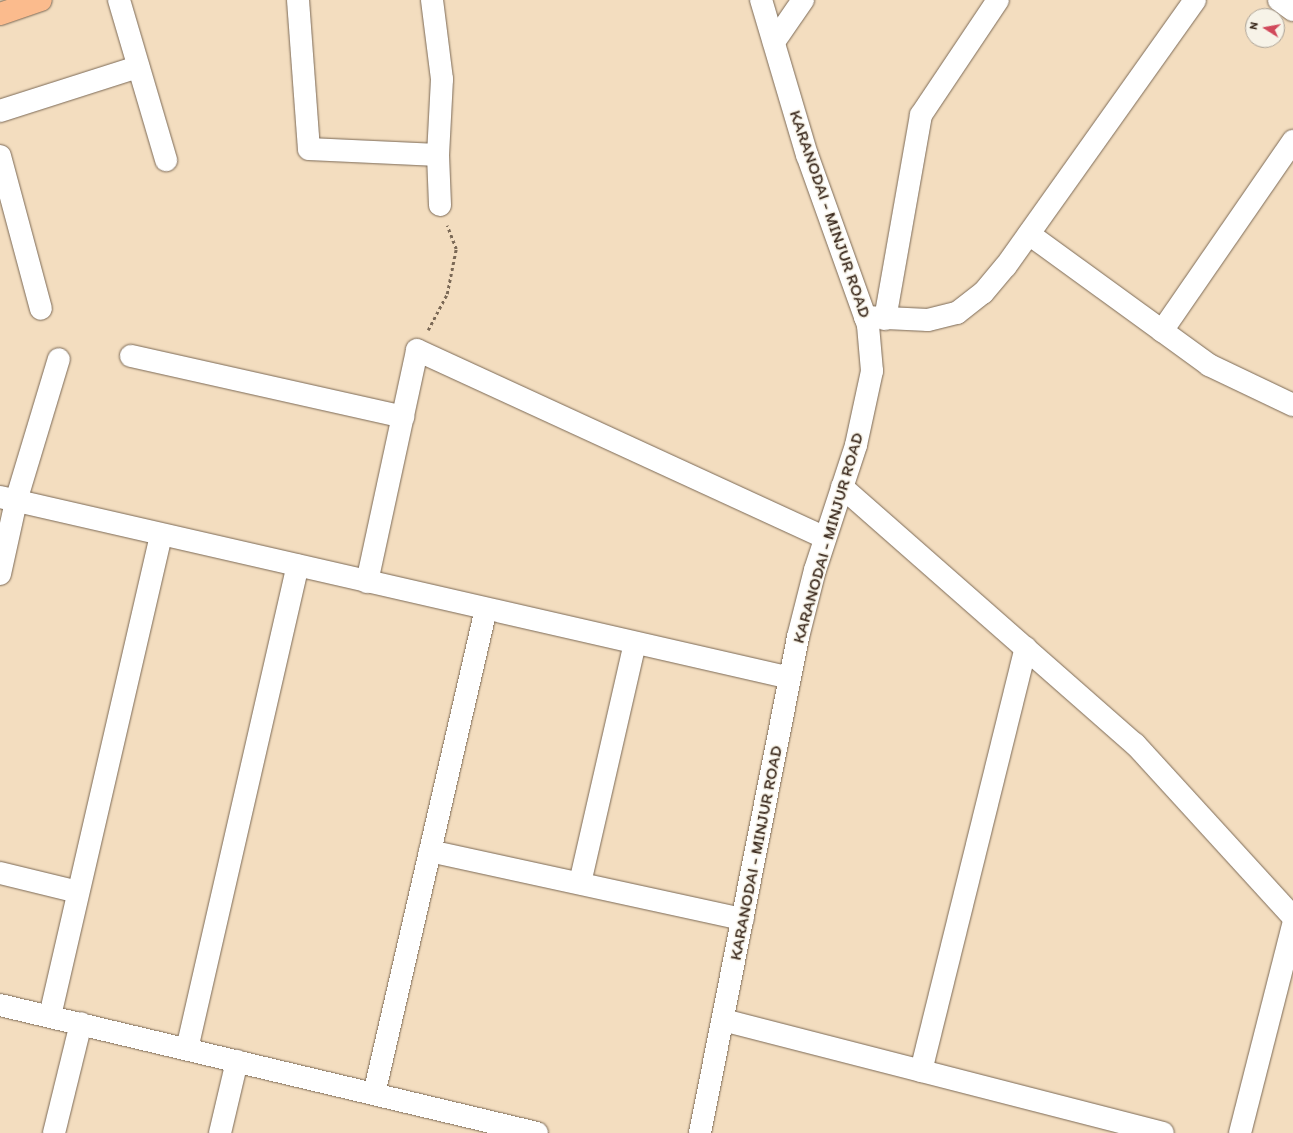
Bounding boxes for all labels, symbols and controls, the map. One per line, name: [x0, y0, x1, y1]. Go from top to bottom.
north arrow: [1245, 8, 1285, 48]
text: N: [1247, 21, 1261, 31]
street label: KARANODAI - MINJUR ROAD: [785, 108, 875, 320]
street label: KARANODAI - MINJUR ROAD: [788, 431, 868, 645]
street label: KARANODAI - MINJUR ROAD: [725, 745, 787, 961]

